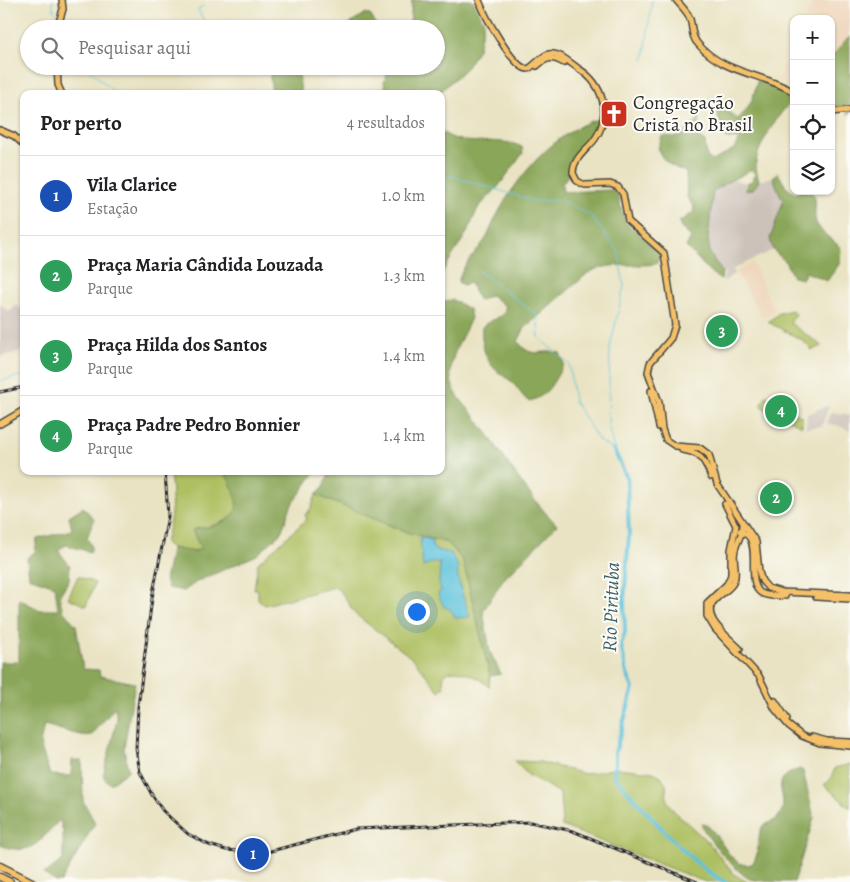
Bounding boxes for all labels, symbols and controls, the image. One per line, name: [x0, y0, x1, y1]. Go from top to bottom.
map controls: [790, 15, 835, 195]
button: +: [790, 15, 835, 60]
search box: [20, 20, 445, 75]
icon: search: [38, 34, 66, 62]
text: Pesquisar aqui: [78, 35, 191, 61]
button: −: [790, 60, 835, 105]
place label: Congregação Cristã no Brasil: [633, 90, 752, 138]
church icon: Congregação Cristã no Brasil: [599, 99, 629, 129]
button: locate: [790, 105, 835, 150]
text: Por perto: [40, 109, 122, 137]
text: 4 resultados: [347, 112, 425, 134]
button: layers: [790, 150, 835, 195]
text: Vila Clarice: [87, 172, 177, 198]
text: 1: [53, 185, 59, 207]
text: 1.0 km: [382, 185, 425, 207]
text: Estação: [87, 198, 138, 220]
text: Praça Maria Cândida Louzada: [87, 252, 323, 278]
text: 2: [52, 265, 60, 287]
text: 1.3 km: [384, 265, 425, 287]
text: Parque: [87, 278, 133, 300]
pin: 3: [706, 312, 738, 350]
text: Praça Hilda dos Santos: [87, 332, 267, 358]
text: 3: [53, 345, 59, 367]
text: 1.4 km: [383, 345, 425, 367]
text: Parque: [87, 358, 133, 380]
pin: 4: [765, 392, 797, 430]
text: Praça Padre Pedro Bonnier: [87, 412, 300, 438]
text: 4: [52, 425, 60, 447]
text: 1.4 km: [383, 425, 425, 447]
text: Parque: [87, 438, 133, 460]
pin: 2: [760, 479, 792, 517]
water label: Rio Pirituba: [596, 562, 626, 652]
your location: [404, 599, 430, 625]
pin: 1: [237, 835, 269, 873]

